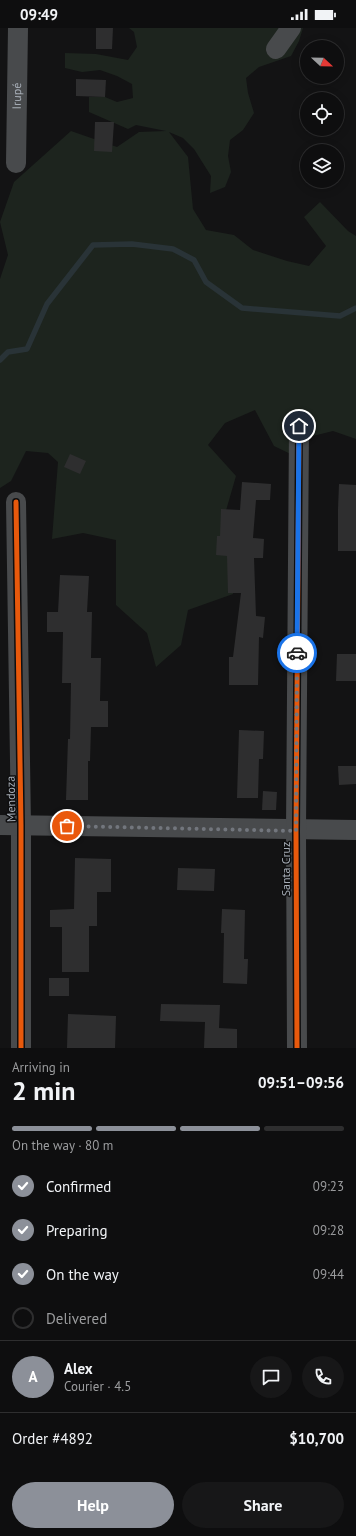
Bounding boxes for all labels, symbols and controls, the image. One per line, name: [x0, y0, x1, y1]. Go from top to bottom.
text: 09:49: [20, 5, 58, 24]
north arrow: [300, 40, 344, 84]
map controls: [300, 40, 344, 188]
street label: Irupé: [9, 83, 24, 109]
button: locate: [300, 92, 344, 136]
button: layers: [300, 144, 344, 188]
pin: [282, 409, 316, 443]
icon: home: [288, 415, 310, 437]
courier: [277, 633, 317, 673]
icon: car: [286, 642, 308, 664]
street label: Mendoza: [3, 776, 18, 822]
pin: [50, 809, 84, 843]
icon: bag: [56, 815, 78, 837]
street label: Santa Cruz: [278, 842, 293, 896]
text: Arriving in: [12, 1059, 70, 1076]
text: 09:51–09:56: [258, 1073, 344, 1092]
text: 2 min: [12, 1074, 75, 1107]
text: On the way · 80 m: [12, 1137, 113, 1154]
icon: check: [12, 1175, 34, 1197]
text: Confirmed: [46, 1177, 111, 1196]
text: 09:23: [313, 1178, 344, 1195]
icon: check: [12, 1219, 34, 1241]
text: Preparing: [46, 1221, 108, 1240]
text: 09:28: [313, 1222, 344, 1239]
icon: check: [12, 1263, 34, 1285]
text: On the way: [46, 1265, 119, 1284]
text: 09:44: [313, 1266, 344, 1283]
text: Delivered: [46, 1309, 107, 1328]
button: chat: [250, 1356, 292, 1398]
button: phone: [302, 1356, 344, 1398]
text: Alex: [64, 1359, 93, 1378]
text: A: [28, 1367, 38, 1386]
text: Courier · 4.5: [64, 1378, 131, 1395]
text: Order #4892: [12, 1429, 93, 1448]
text: $10,700: [289, 1429, 344, 1448]
button: Help: [12, 1482, 174, 1528]
button: Share: [182, 1482, 344, 1528]

